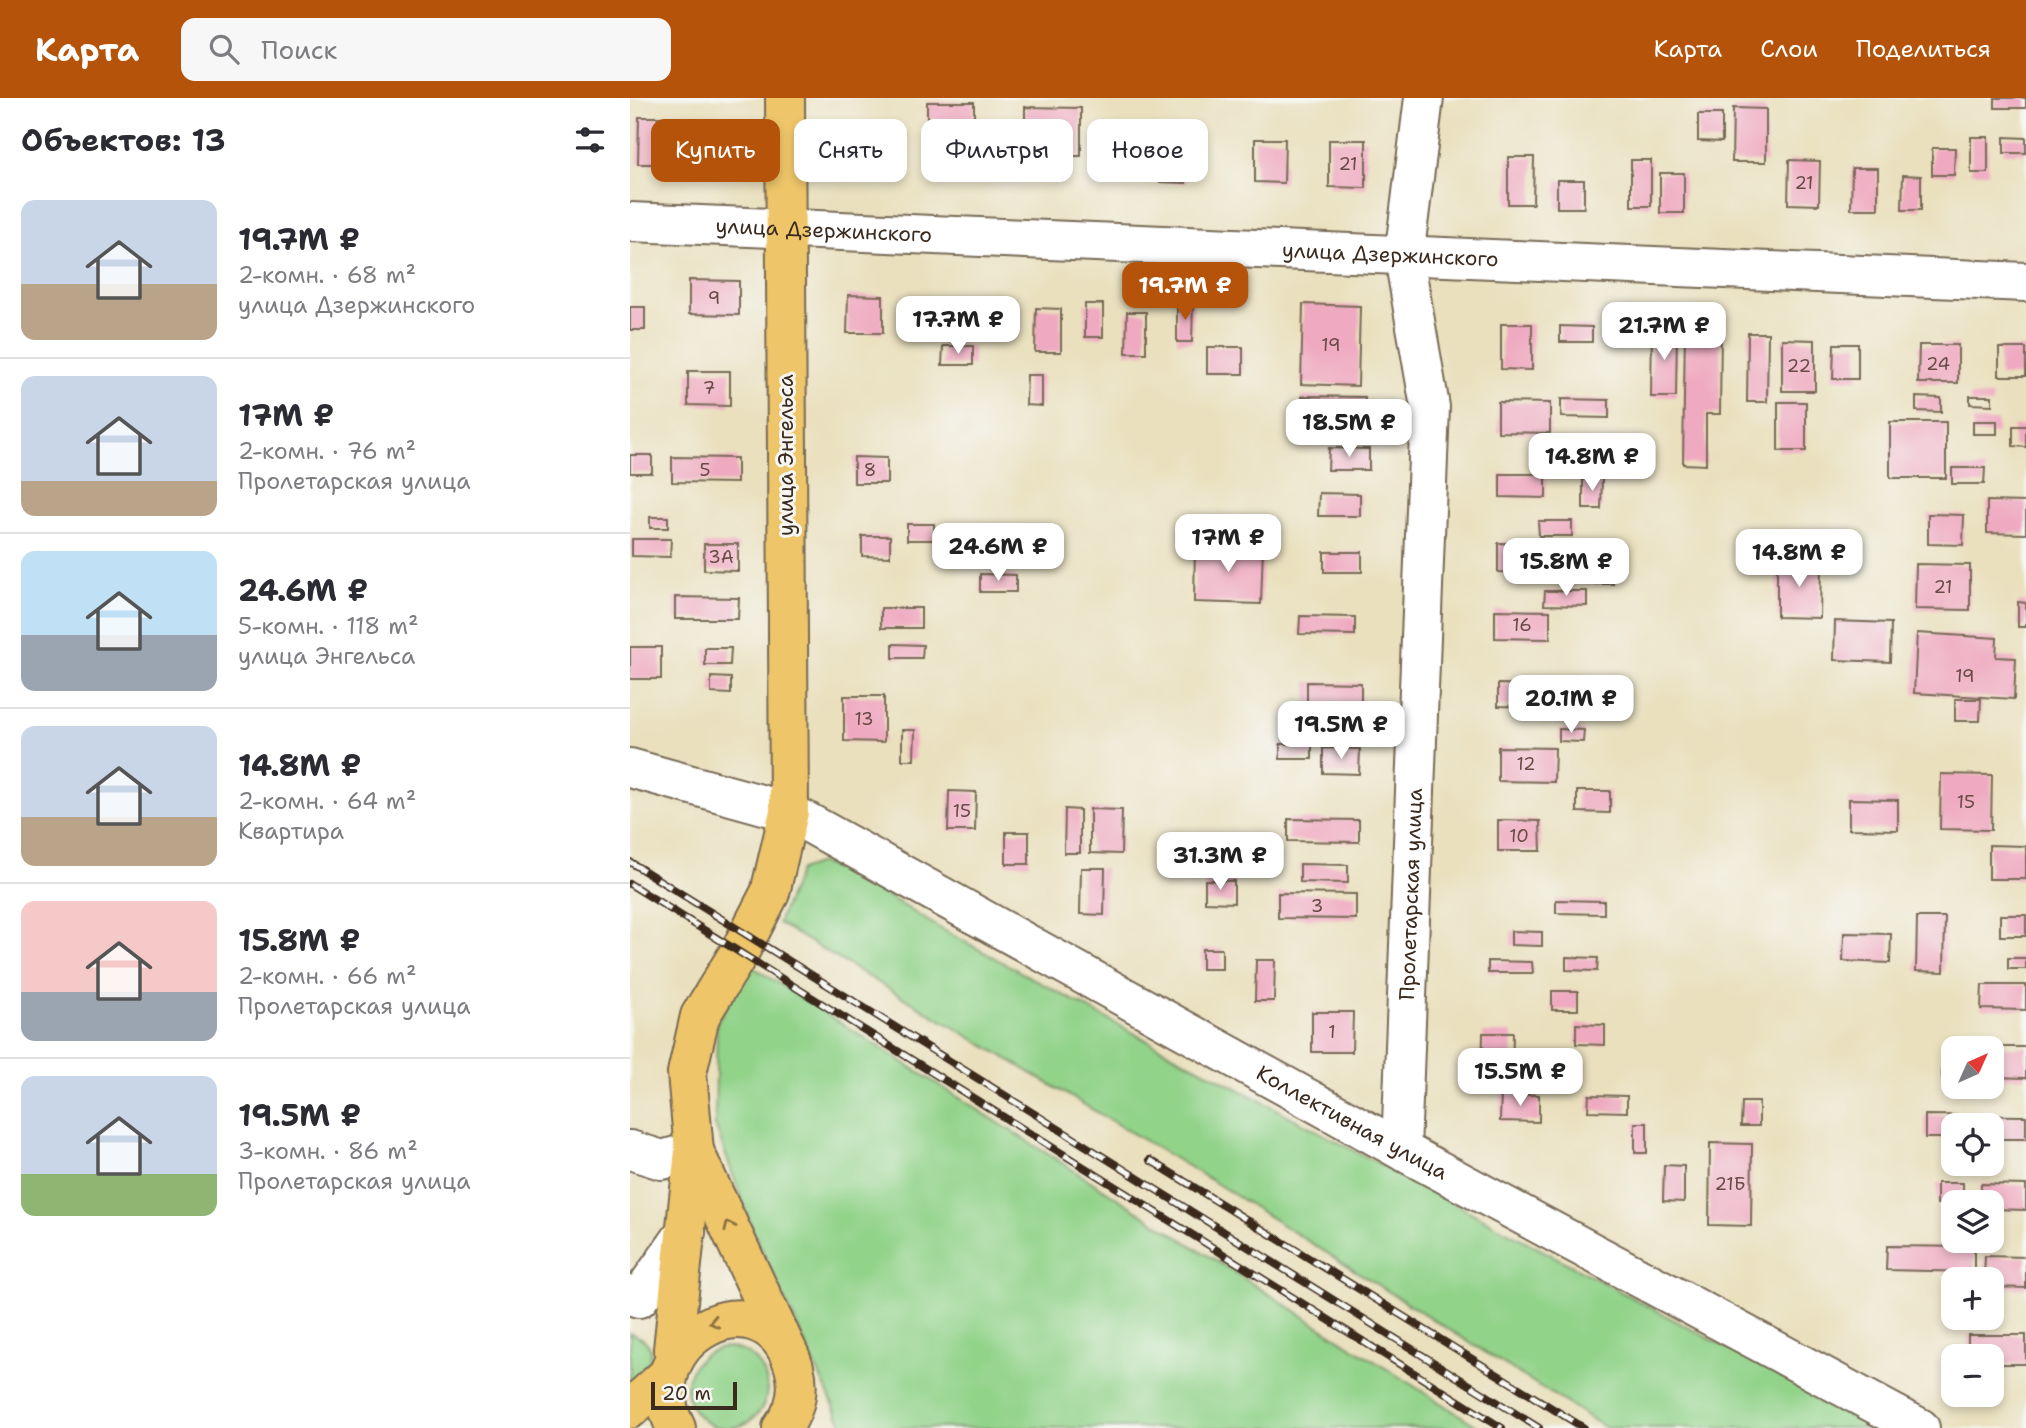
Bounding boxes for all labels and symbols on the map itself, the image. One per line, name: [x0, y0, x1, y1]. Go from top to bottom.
house number: 21: [1338, 152, 1358, 176]
house number: 21: [1794, 171, 1814, 195]
street label: улица Дзержинского: [715, 212, 933, 249]
street label: улица Дзержинского: [1281, 236, 1499, 273]
pin: 19.7M ₽: [1120, 262, 1250, 322]
house number: 9: [708, 286, 720, 310]
pin: 17.7M ₽: [893, 296, 1023, 356]
pin: 21.7M ₽: [1599, 302, 1729, 362]
house number: 19: [1321, 333, 1341, 357]
house number: 24: [1926, 352, 1950, 376]
house number: 22: [1787, 354, 1811, 378]
street label: улица Энгельса: [772, 374, 800, 536]
house number: 7: [703, 376, 715, 400]
pin: 18.5M ₽: [1284, 400, 1414, 459]
pin: 14.8M ₽: [1527, 434, 1657, 493]
house number: 5: [699, 458, 711, 482]
house number: 8: [864, 458, 876, 482]
pin: 17M ₽: [1179, 514, 1277, 574]
pin: 24.6M ₽: [933, 524, 1063, 583]
pin: 14.8M ₽: [1734, 530, 1864, 589]
pin: 15.8M ₽: [1501, 538, 1631, 598]
house number: 3А: [708, 545, 734, 569]
house number: 21: [1933, 575, 1953, 599]
house number: 16: [1512, 613, 1532, 637]
house number: 19: [1955, 664, 1975, 688]
pin: 20.1M ₽: [1506, 676, 1636, 735]
pin: 19.5M ₽: [1276, 702, 1406, 761]
house number: 13: [854, 707, 874, 731]
house number: 12: [1516, 752, 1536, 776]
street label: Пролетарская улица: [1393, 788, 1429, 1001]
house number: 15: [1957, 790, 1975, 814]
house number: 15: [953, 799, 971, 823]
house number: 10: [1509, 824, 1529, 848]
pin: 31.3M ₽: [1155, 832, 1285, 892]
house number: 3: [1311, 894, 1323, 918]
house number: 1: [1328, 1020, 1336, 1044]
north arrow: [1941, 1036, 2004, 1099]
pin: 15.5M ₽: [1455, 1048, 1585, 1108]
street label: Коллективная улица: [1251, 1059, 1453, 1186]
house number: 21Б: [1714, 1172, 1746, 1196]
one-way arrow: [723, 1221, 737, 1233]
one-way arrow: [709, 1313, 721, 1328]
scale bar: [651, 1379, 737, 1411]

